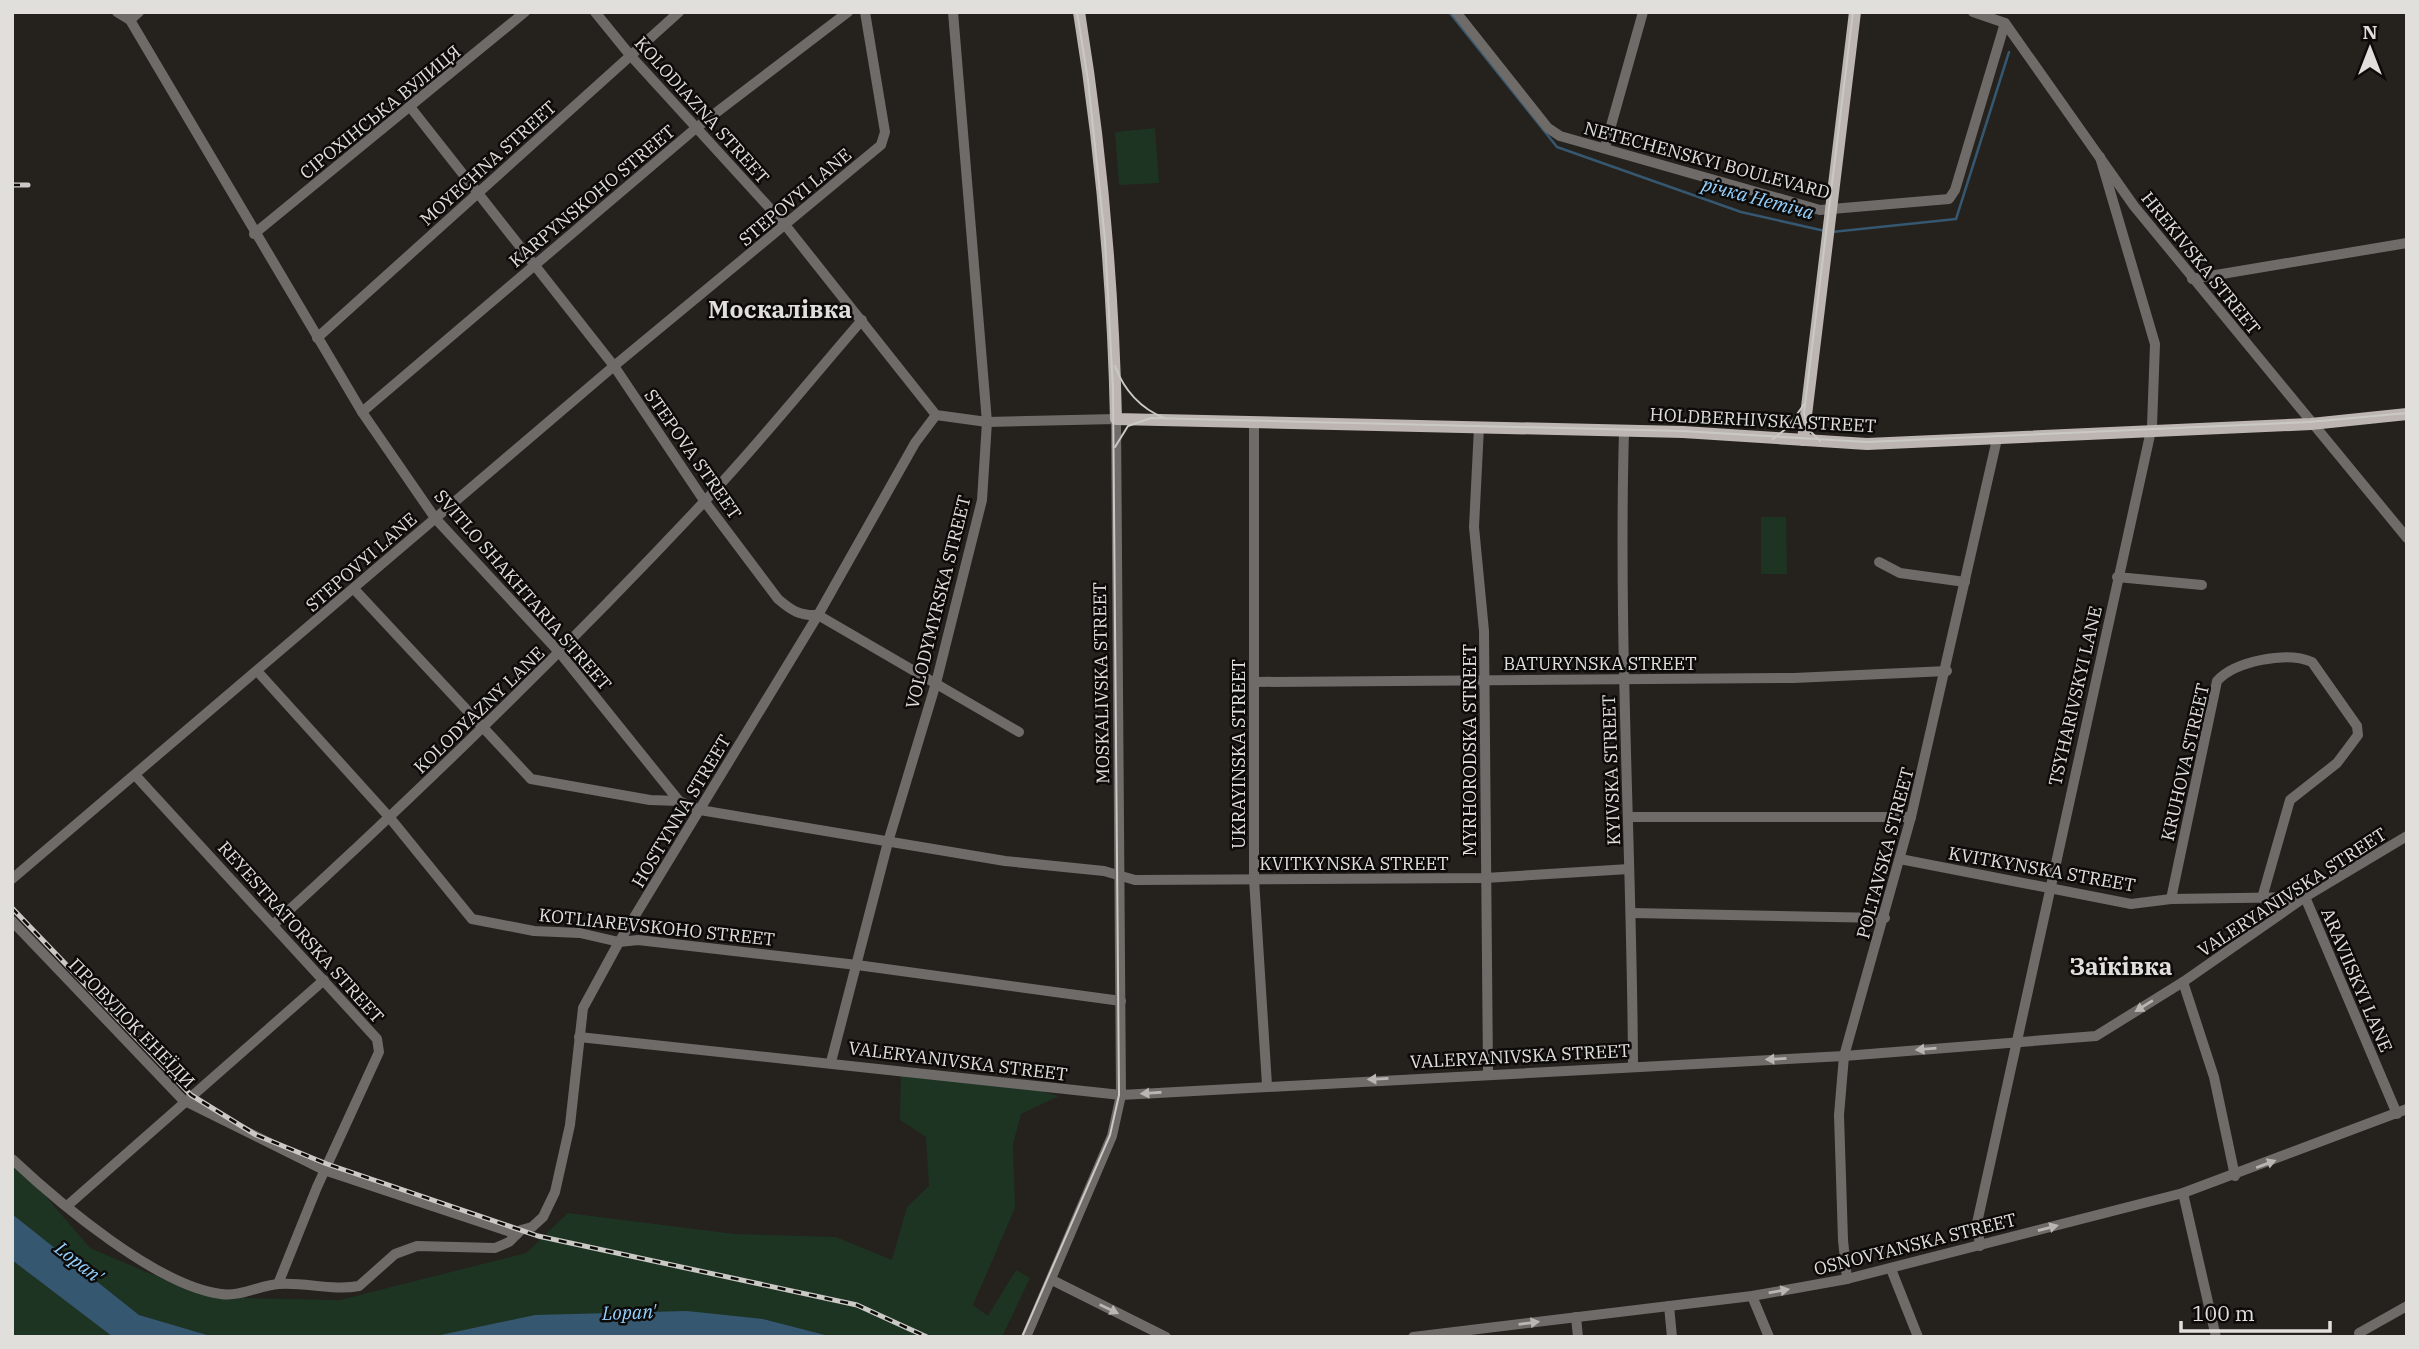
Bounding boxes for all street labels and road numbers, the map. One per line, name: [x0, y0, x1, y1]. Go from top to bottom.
street label: KOLODIAZNA STREET: [630, 31, 774, 189]
street label: СІРОХІНСЬКА ВУЛИЦЯ: [295, 40, 465, 184]
street label: MOYECHNA STREET: [415, 95, 561, 230]
street label: NETECHENSKYI BOULEVARD: [1581, 116, 1833, 204]
street label: KARPYNSKOHO STREET: [504, 120, 680, 272]
street label: STEPOVYI LANE: [734, 143, 856, 251]
street label: HREKIVSKA STREET: [2136, 187, 2266, 339]
street label: STEPOVA STREET: [639, 384, 747, 524]
street label: HOLDBERHIVSKA STREET: [1649, 403, 1877, 437]
street label: SVITLO SHAKHTARIA STREET: [429, 485, 617, 695]
street label: VOLODYMYRSKA STREET: [900, 493, 976, 711]
street label: STEPOVYI LANE: [301, 507, 421, 617]
street label: MOSKALIVSKA STREET: [1088, 582, 1114, 784]
street label: TSYHARIVSKYI LANE: [2043, 604, 2107, 788]
street label: KOLODYAZNY LANE: [409, 642, 549, 778]
street label: MYRHORODSKA STREET: [1458, 643, 1481, 856]
street label: BATURYNSKA STREET: [1503, 652, 1697, 675]
street label: UKRAYINSKA STREET: [1227, 659, 1250, 849]
street label: KRUHOVA STREET: [2156, 681, 2214, 843]
street label: KYIVSKA STREET: [1597, 694, 1625, 846]
street label: HOSTYNNA STREET: [626, 730, 736, 892]
street label: POLTAVSKA STREET: [1851, 765, 1919, 941]
street label: VALERYANIVSKA STREET: [2193, 822, 2391, 962]
street label: REYESTRATORSKA STREET: [213, 836, 389, 1028]
street label: KVITKYNSKA STREET: [1947, 841, 2138, 897]
street label: KVITKYNSKA STREET: [1259, 852, 1449, 875]
street label: KOTLIAREVSKOHO STREET: [538, 903, 776, 951]
street label: ARAVIISKYI LANE: [2316, 904, 2398, 1056]
street label: ПРОВУЛОК ЕНЕЇДИ: [64, 953, 200, 1093]
street label: VALERYANIVSKA STREET: [847, 1036, 1069, 1086]
street label: VALERYANIVSKA STREET: [1409, 1039, 1631, 1073]
street label: OSNOVYANSKA STREET: [1811, 1208, 2019, 1280]

